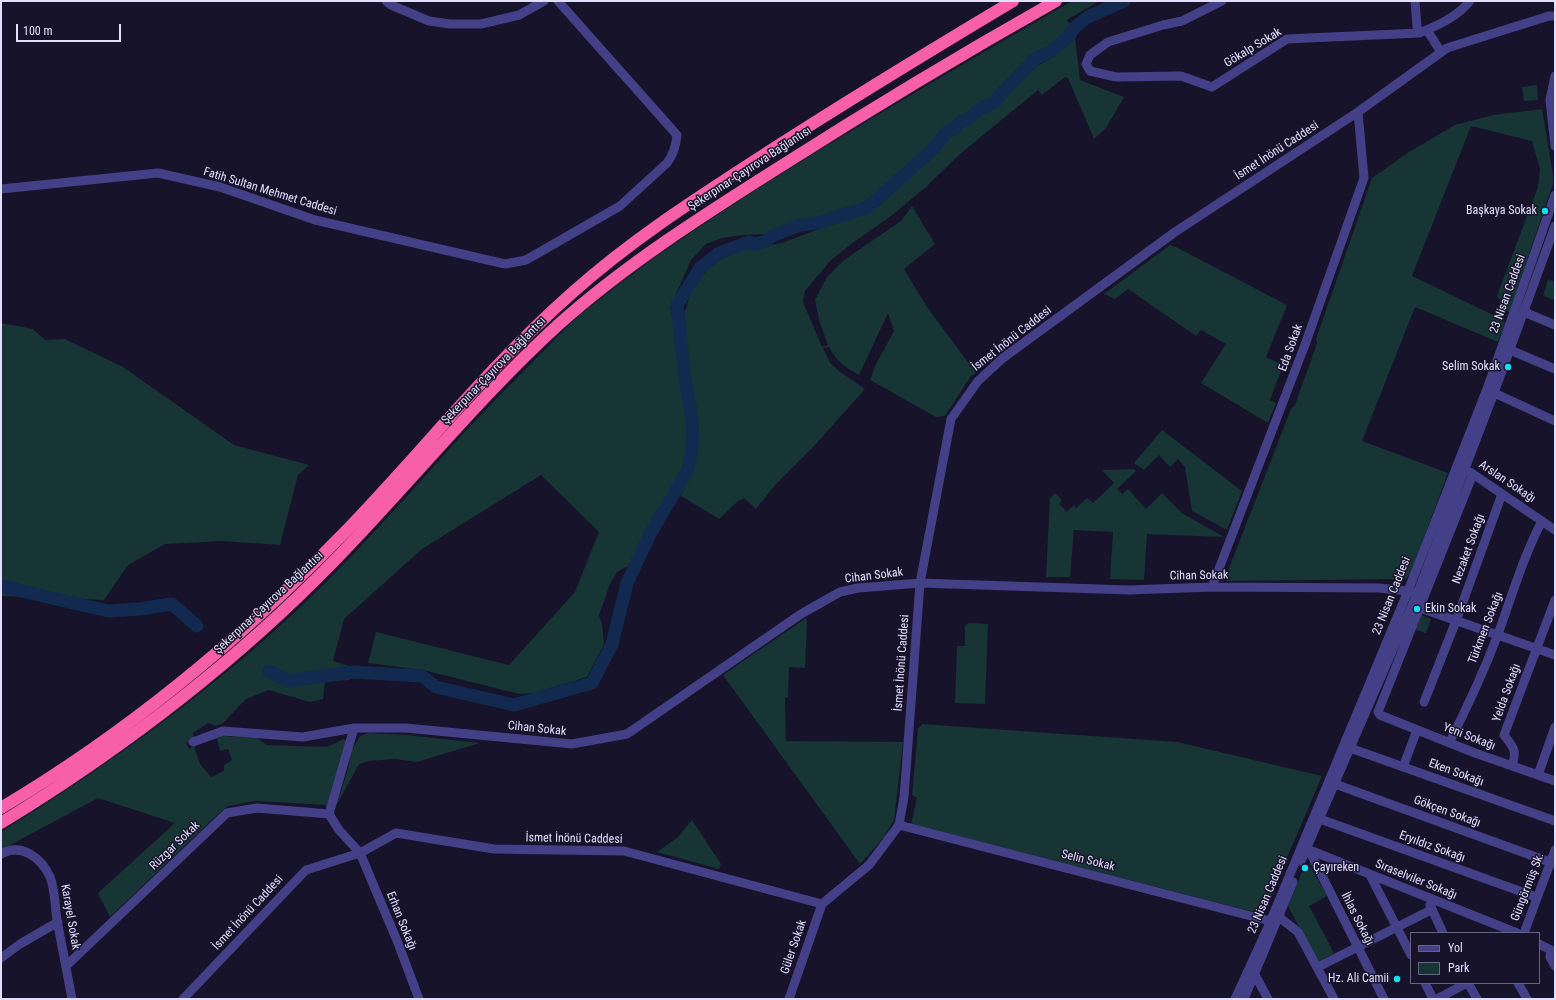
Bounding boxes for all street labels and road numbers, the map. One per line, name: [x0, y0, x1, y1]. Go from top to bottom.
street label: Gökalp Sokak: [1222, 25, 1284, 71]
street label: İsmet İnönü Caddesi: [1232, 119, 1322, 183]
street label: Şekerpınar-Çayırova Bağlantısı: [686, 124, 814, 214]
street label: Fatih Sultan Mehmet Caddesi: [202, 165, 338, 219]
street label: 23 Nisan Caddesi: [1487, 253, 1529, 335]
street label: İsmet İnönü Caddesi: [969, 303, 1055, 375]
street label: Şekerpınar-Çayırova Bağlantısı: [439, 314, 549, 428]
street label: Eda Sokak: [1276, 322, 1306, 374]
street label: Arslan Sokağı: [1476, 458, 1538, 506]
street label: Nezaket Sokağı: [1450, 512, 1488, 586]
street label: Şekerpınar-Çayırova Bağlantısı: [211, 549, 327, 657]
street label: 23 Nisan Caddesi: [1370, 555, 1414, 637]
street label: Cihan Sokak: [844, 565, 904, 587]
street label: Cihan Sokak: [1170, 568, 1228, 584]
street label: Türkmen Sokağı: [1466, 590, 1506, 666]
street label: İsmet İnönü Caddesi: [891, 614, 913, 712]
street label: Yelda Sokağı: [1490, 662, 1524, 724]
street label: Cihan Sokak: [507, 719, 567, 739]
street label: Yeni Sokağı: [1441, 720, 1497, 754]
street label: Eken Sokağı: [1426, 756, 1486, 790]
street label: Gökçen Sokağı: [1412, 793, 1482, 831]
street label: Rüzgar Sokak: [147, 819, 203, 873]
street label: Eryıldız Sokağı: [1397, 828, 1467, 866]
street label: İsmet İnönü Caddesi: [525, 831, 623, 847]
street label: Selin Sokak: [1060, 847, 1116, 875]
street label: Güngörmüş Sk.: [1508, 851, 1548, 923]
street label: 23 Nisan Caddesi: [1245, 854, 1291, 936]
street label: Sıraselviler Sokağı: [1373, 857, 1459, 903]
street label: İsmet İnönü Caddesi: [210, 873, 286, 953]
street label: Karayel Sokak: [57, 883, 83, 951]
street label: Erhan Sokağı: [383, 890, 419, 952]
street label: İhlas Sokağı: [1337, 890, 1377, 948]
street label: Güler Sokak: [778, 918, 810, 976]

